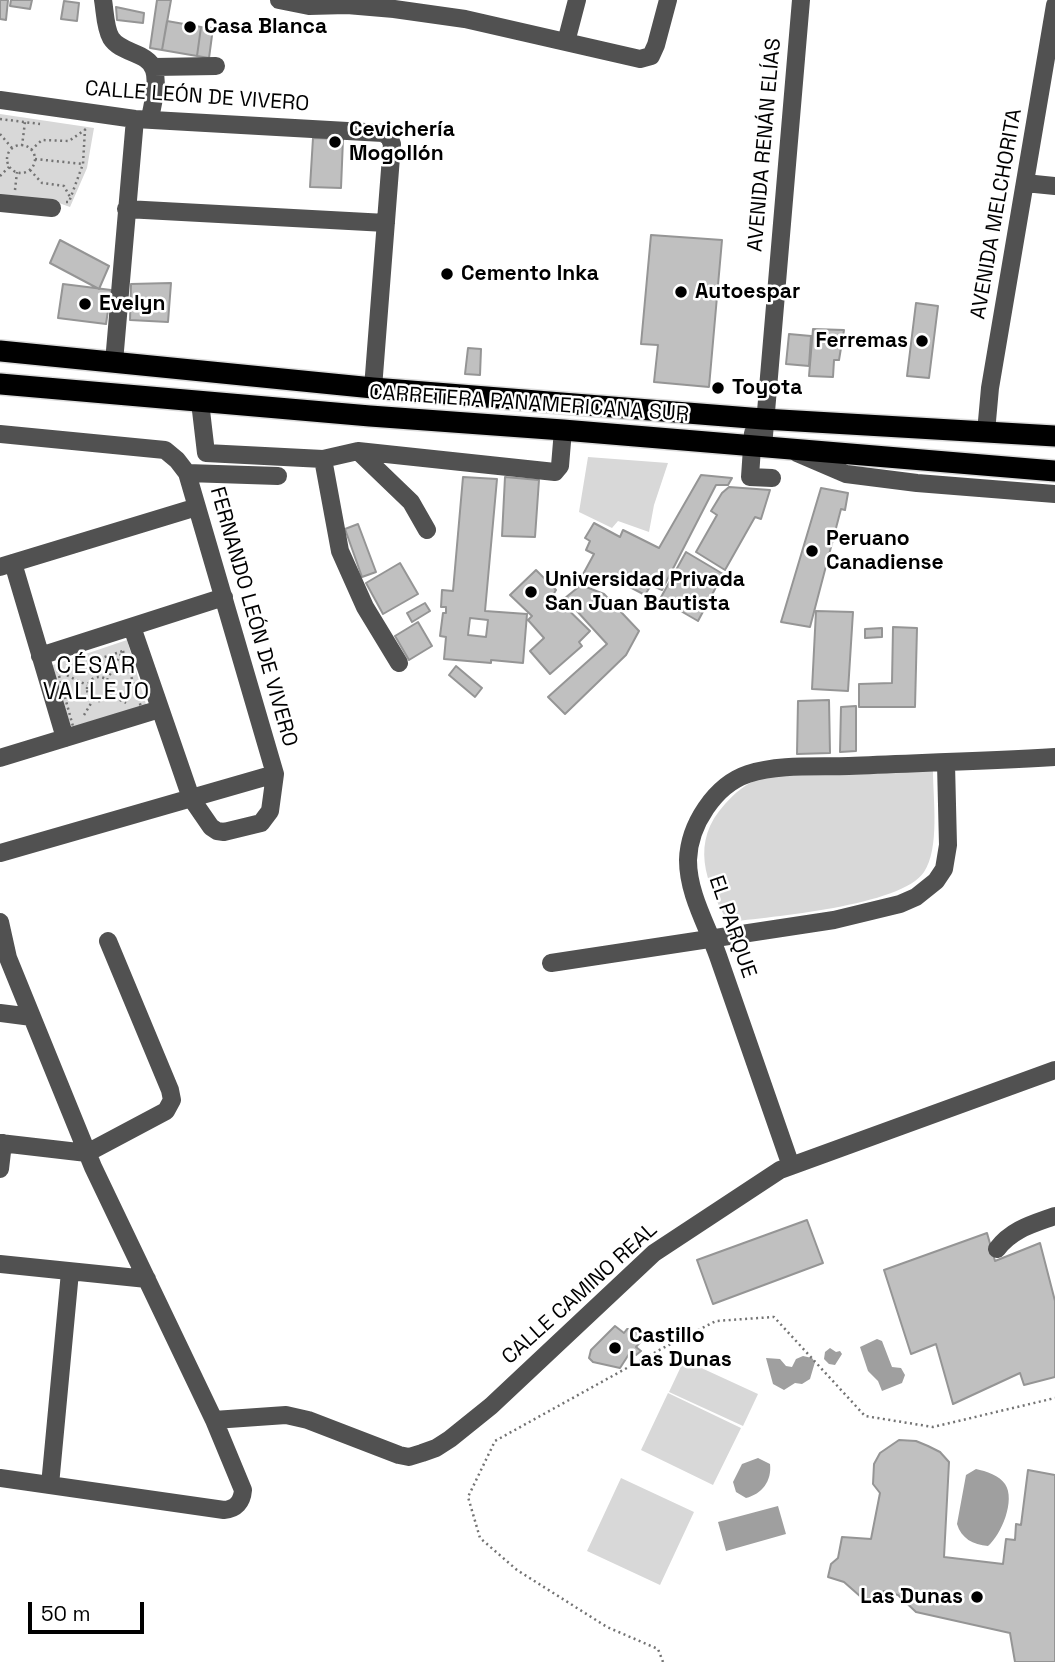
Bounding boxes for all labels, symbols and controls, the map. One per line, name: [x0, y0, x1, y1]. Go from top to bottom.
place label: Casa Blanca: [204, 14, 327, 40]
marker: Casa Blanca: [182, 19, 198, 35]
street label: AVENIDA RENÁN ELÍAS: [743, 37, 787, 253]
street label: CALLE LEÓN DE VIVERO: [84, 77, 310, 117]
street label: AVENIDA MELCHORITA: [966, 107, 1028, 321]
place label: Cevichería Mogollón: [349, 117, 455, 167]
marker: Cevichería Mogollón: [327, 134, 343, 150]
place label: Cemento Inka: [461, 261, 599, 287]
marker: Cemento Inka: [439, 266, 455, 282]
place label: Autoespar: [695, 279, 800, 305]
marker: Autoespar: [673, 284, 689, 300]
place label: Evelyn: [99, 291, 165, 317]
marker: Evelyn: [77, 296, 93, 312]
place label: Ferremas: [815, 328, 908, 354]
marker: Ferremas: [914, 333, 930, 349]
place label: Toyota: [732, 375, 802, 401]
street label: CARRETERA PANAMERICANA SUR: [368, 380, 690, 428]
marker: Toyota: [710, 380, 726, 396]
street label: FERNANDO LEÓN DE VIVERO: [204, 484, 302, 750]
place label: Peruano Canadiense: [826, 526, 944, 576]
marker: Peruano Canadiense: [804, 543, 820, 559]
place label: Universidad Privada San Juan Bautista: [545, 567, 745, 617]
marker: Universidad Privada San Juan Bautista: [523, 584, 539, 600]
district label: CÉSAR VALLEJO: [44, 653, 150, 707]
street label: EL PARQUE: [703, 873, 761, 981]
street label: CALLE CAMINO REAL: [497, 1218, 663, 1370]
place label: Castillo Las Dunas: [629, 1323, 732, 1373]
marker: Castillo Las Dunas: [607, 1340, 623, 1356]
place label: Las Dunas: [860, 1584, 963, 1610]
scale bar: [32, 1588, 147, 1632]
marker: Las Dunas: [969, 1589, 985, 1605]
text: 50 m: [41, 1600, 91, 1627]

